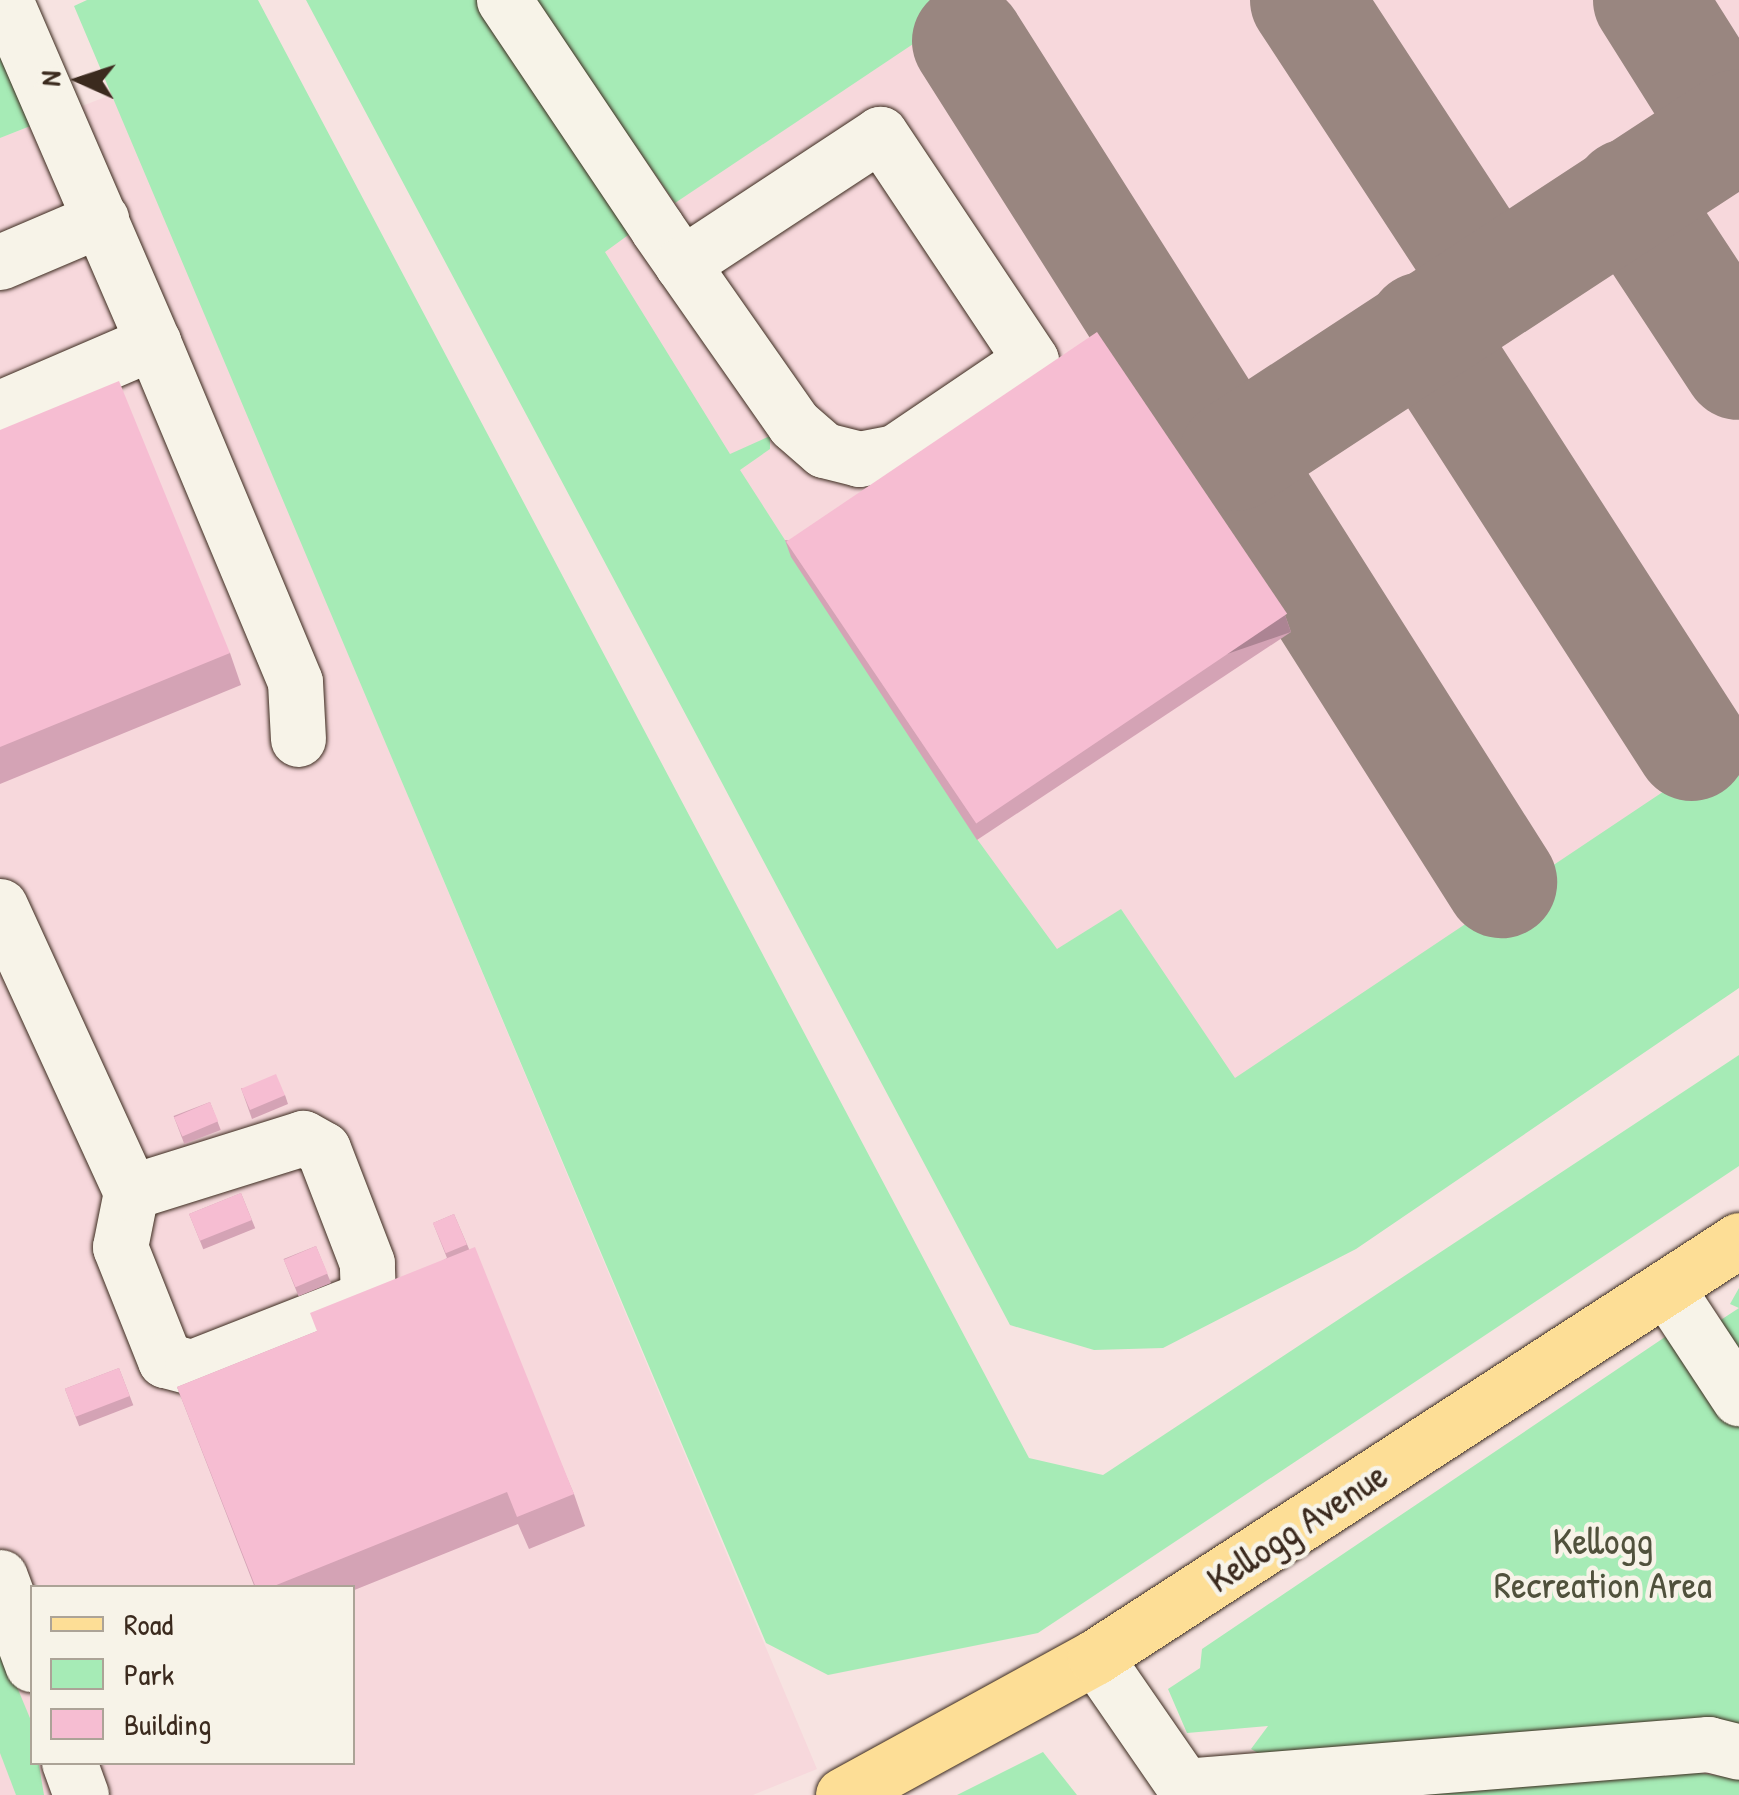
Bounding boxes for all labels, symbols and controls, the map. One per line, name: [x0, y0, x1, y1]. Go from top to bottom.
north arrow: [30, 30, 130, 130]
text: N: [31, 70, 69, 87]
street label: Kellogg Avenue: [1198, 1452, 1396, 1602]
park label: Kellogg Recreation Area: [1494, 1518, 1712, 1608]
legend: [30, 1585, 355, 1765]
text: Road: [124, 1604, 173, 1644]
text: Park: [124, 1654, 174, 1694]
text: Building: [124, 1704, 211, 1744]

